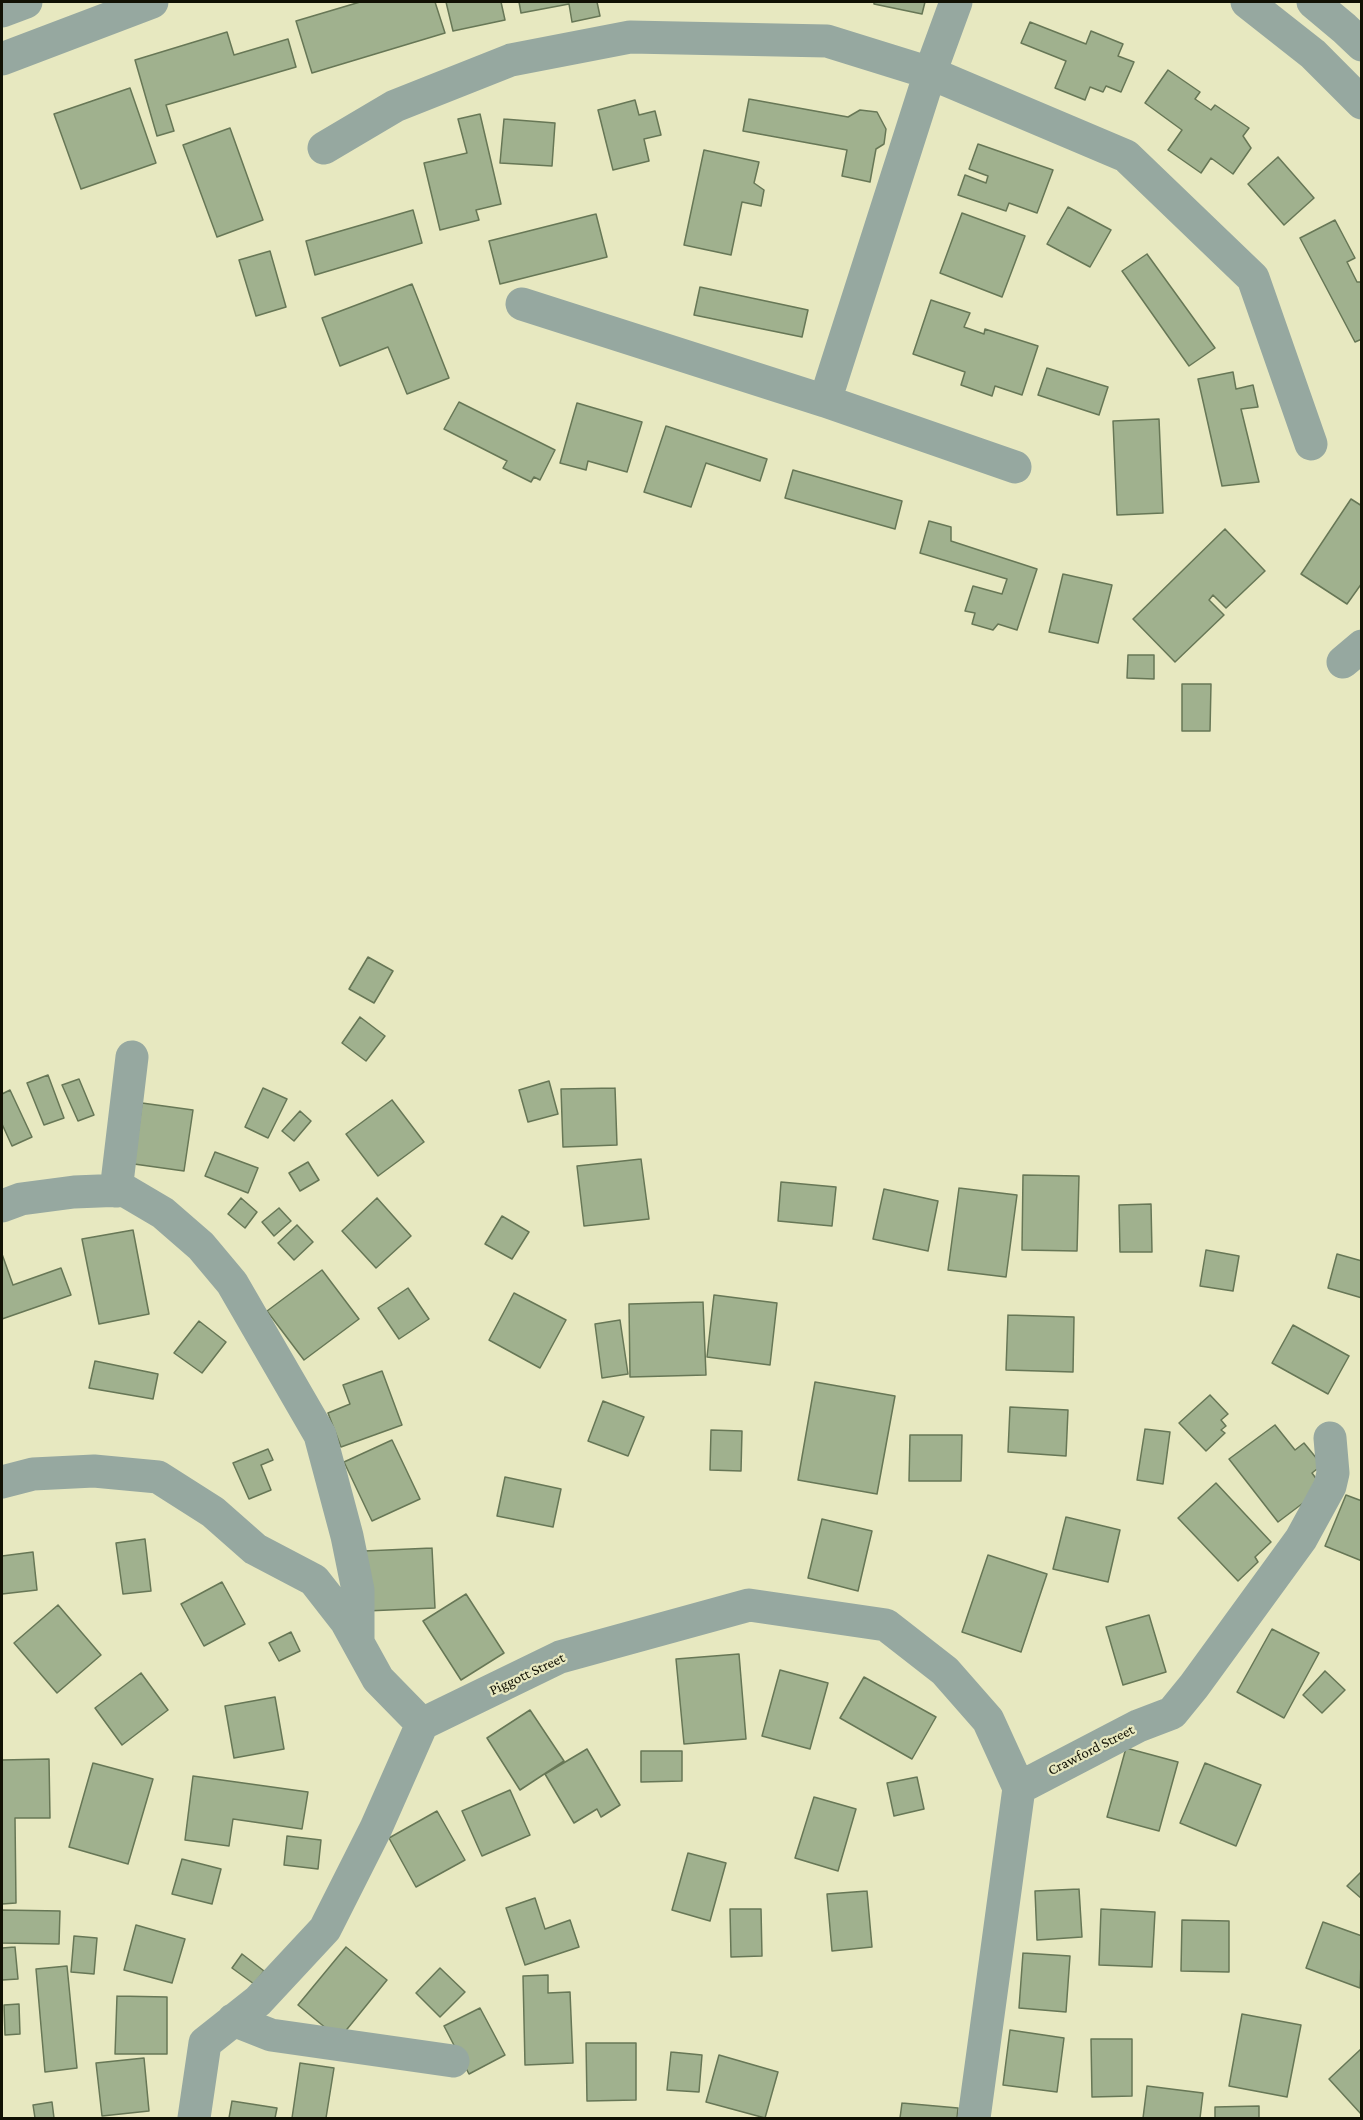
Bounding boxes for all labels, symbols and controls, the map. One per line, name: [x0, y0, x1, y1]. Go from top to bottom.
street label: Piggott Street: [486, 1649, 568, 1699]
street label: Crawford Street: [1045, 1721, 1137, 1779]

